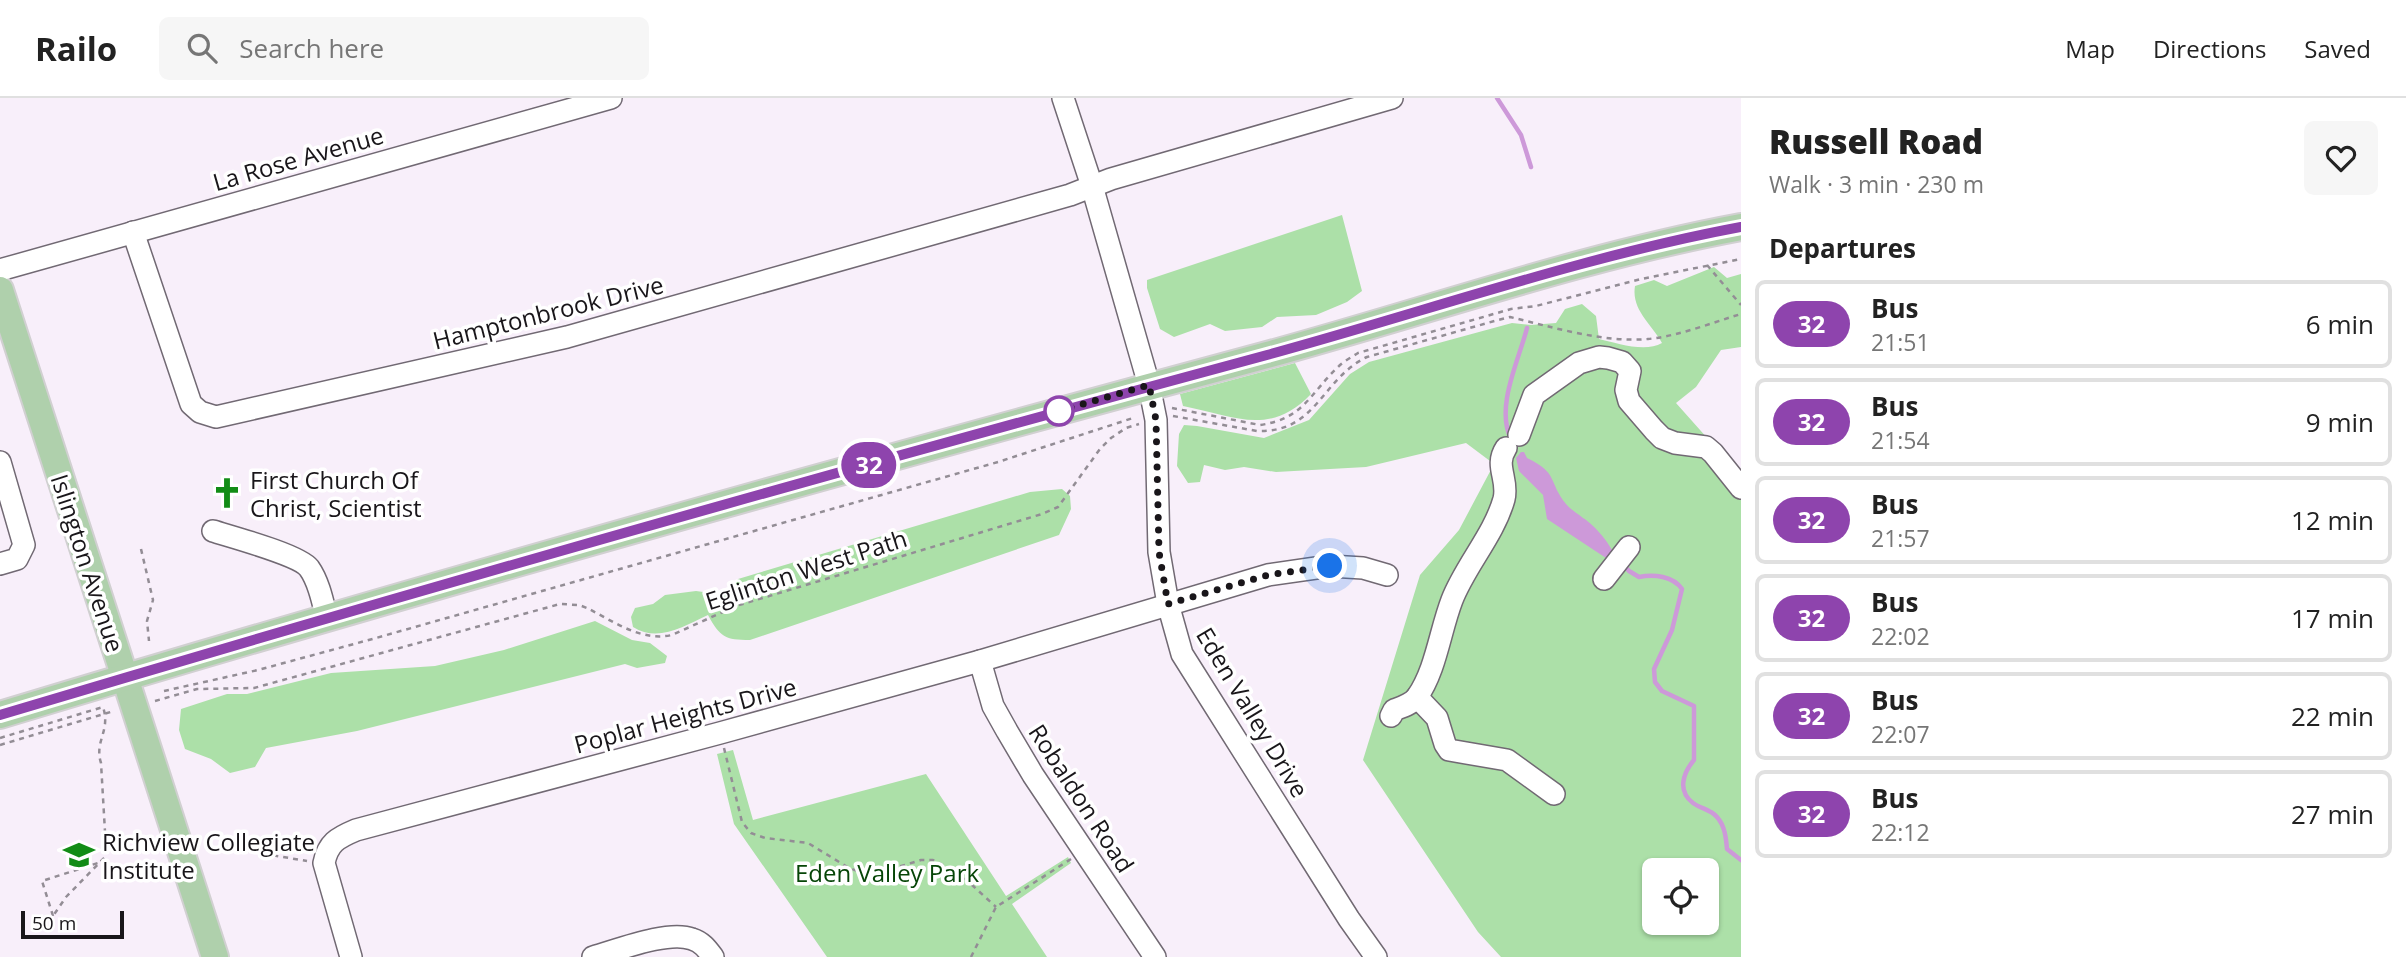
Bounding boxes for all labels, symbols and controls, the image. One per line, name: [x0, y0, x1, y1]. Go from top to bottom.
search box: [159, 17, 649, 80]
text: Railo: [35, 26, 117, 71]
icon: search: [183, 29, 221, 67]
text: Search here: [239, 30, 384, 66]
text: Map: [2065, 32, 2115, 65]
text: Directions: [2153, 32, 2266, 65]
text: Saved: [2304, 32, 2371, 65]
street label: La Rose Avenue: [209, 118, 387, 198]
text: Russell Road: [1769, 119, 1983, 164]
button: heart: [2304, 121, 2378, 195]
text: Walk · 3 min · 230 m: [1769, 168, 1984, 200]
text: Departures: [1769, 230, 1916, 266]
street label: Hamptonbrook Drive: [429, 267, 667, 357]
text: Bus: [1871, 290, 1918, 326]
text: 6 min: [2306, 306, 2374, 342]
text: 32: [1798, 307, 1825, 340]
text: 21:51: [1871, 326, 1930, 358]
text: Bus: [1871, 388, 1918, 424]
unlabelled marker: [1044, 396, 1074, 426]
text: 9 min: [2306, 404, 2374, 440]
text: 32: [1798, 405, 1825, 438]
text: 21:54: [1871, 424, 1930, 456]
line badge: 32: [838, 442, 900, 488]
text: 32: [855, 448, 883, 481]
place label: First Church Of Christ, Scientist: [250, 463, 422, 524]
street label: Islington Avenue: [44, 470, 132, 656]
church icon: First Church Of Christ, Scientist: [210, 476, 244, 510]
text: Bus: [1871, 486, 1918, 522]
text: 12 min: [2291, 502, 2374, 538]
text: 32: [1798, 503, 1825, 536]
street label: Eglinton West Path: [701, 521, 911, 617]
text: 21:57: [1871, 522, 1930, 554]
your location: [1312, 548, 1347, 583]
text: Bus: [1871, 584, 1918, 620]
text: 17 min: [2291, 600, 2374, 636]
text: 32: [1798, 601, 1825, 634]
text: 22:02: [1871, 620, 1930, 652]
street label: Eden Valley Drive: [1189, 621, 1317, 803]
street label: Poplar Heights Drive: [570, 669, 800, 761]
text: Bus: [1871, 682, 1918, 718]
text: 22 min: [2291, 698, 2374, 734]
text: 32: [1798, 699, 1825, 732]
street label: Robaldon Road: [1022, 717, 1142, 879]
text: 22:07: [1871, 718, 1930, 750]
text: Bus: [1871, 780, 1918, 816]
text: 27 min: [2291, 796, 2374, 832]
text: 32: [1798, 797, 1825, 830]
text: 22:12: [1871, 816, 1930, 848]
place label: Richview Collegiate Institute: [102, 825, 315, 886]
school or university icon: Richview Collegiate Institute: [62, 838, 96, 872]
park label: Eden Valley Park: [795, 856, 979, 889]
map controls: [1642, 858, 1719, 935]
button: locate: [1642, 858, 1719, 935]
scale bar: [21, 908, 124, 940]
text: 50 m: [32, 910, 76, 936]

